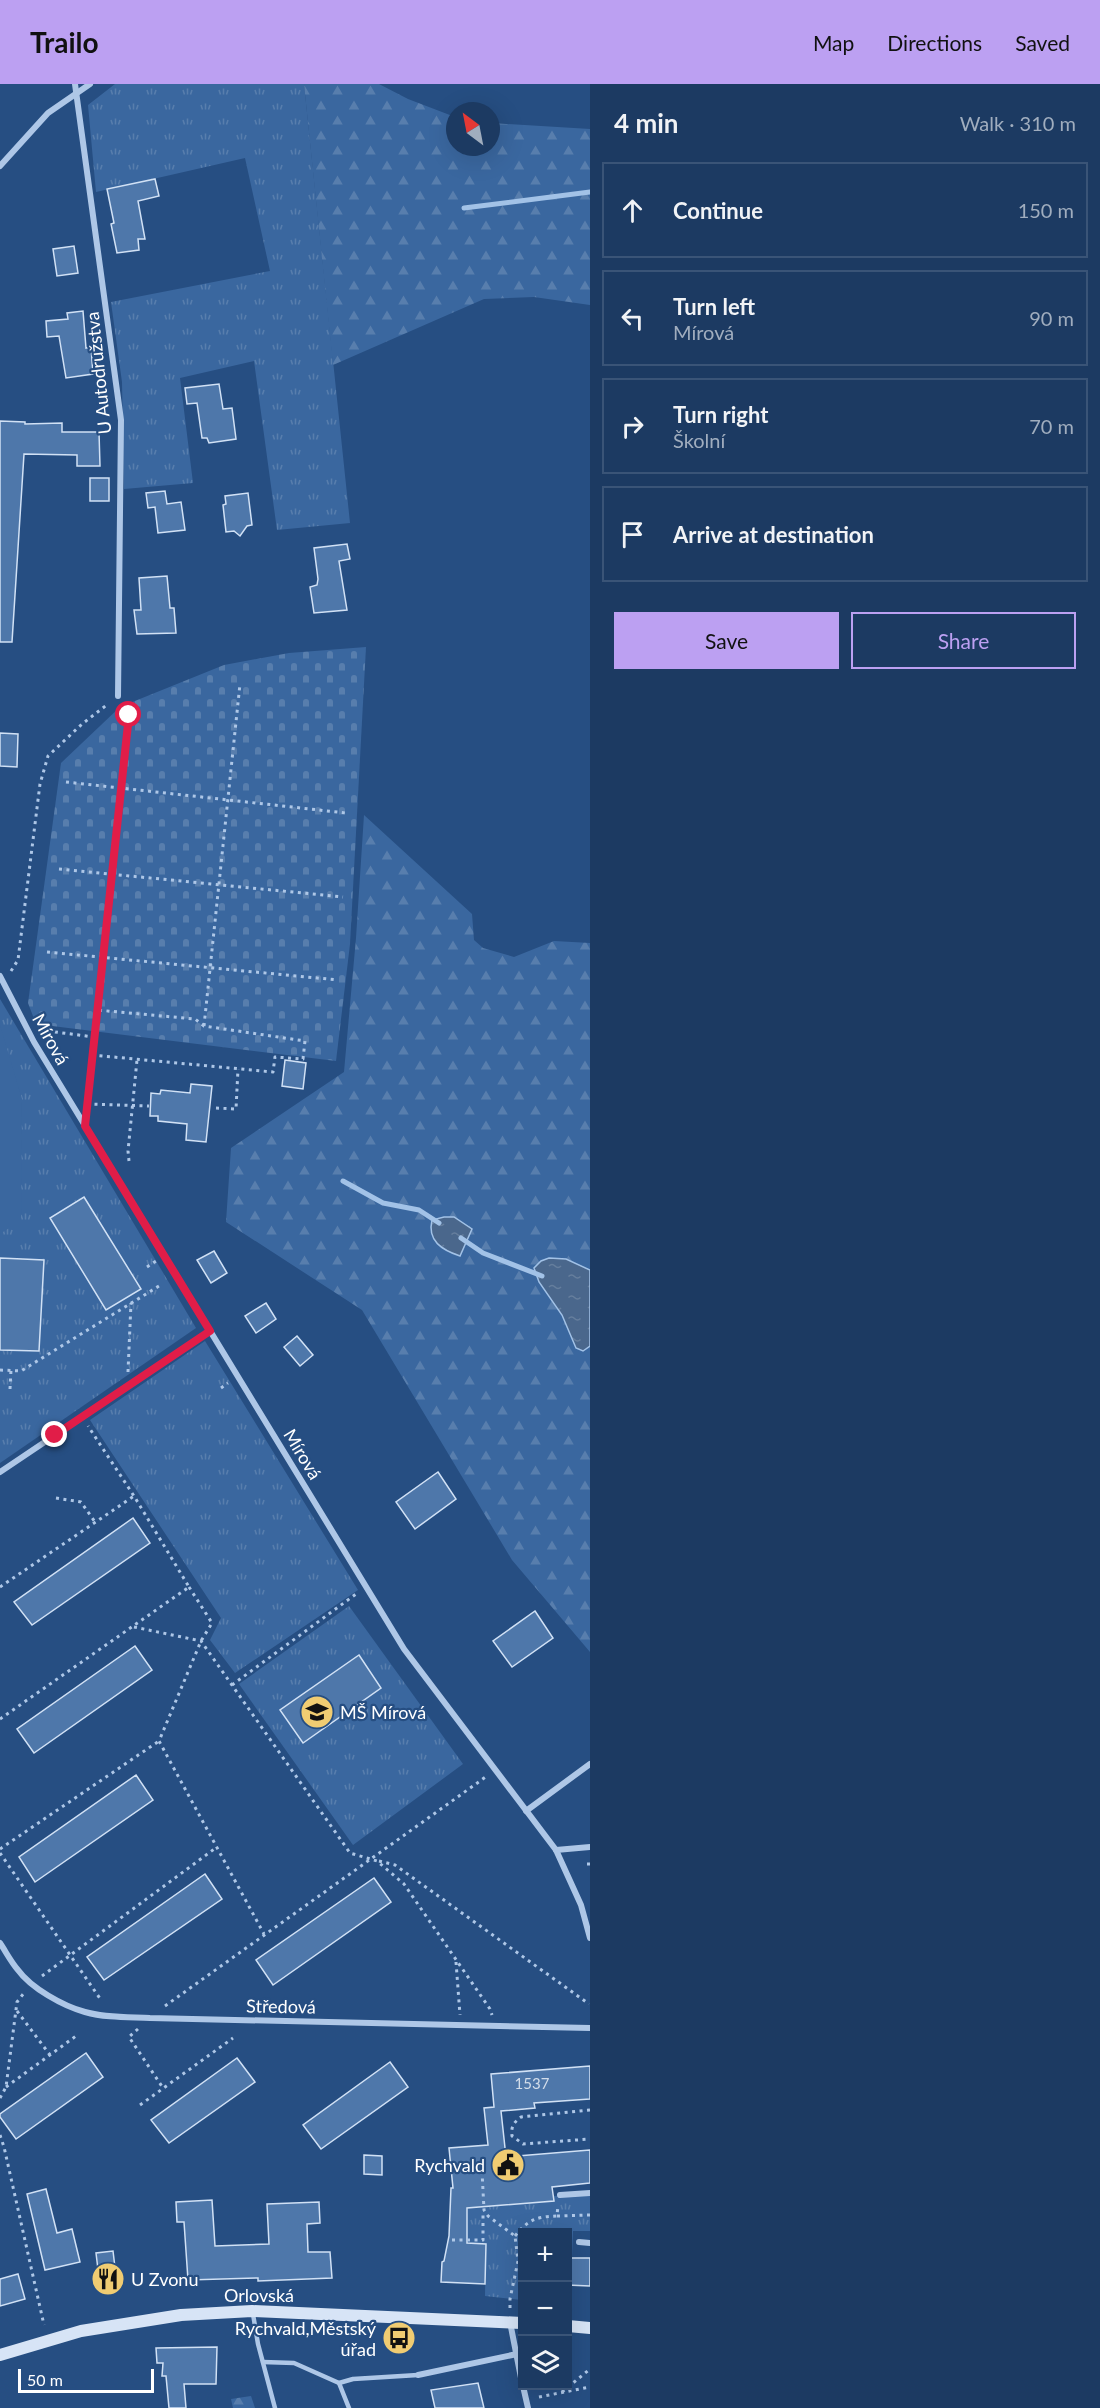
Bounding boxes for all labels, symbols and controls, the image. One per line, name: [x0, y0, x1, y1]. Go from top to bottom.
text: Trailo: [30, 25, 99, 59]
text: Map: [813, 30, 854, 55]
text: Directions: [887, 30, 982, 55]
text: Saved: [1015, 30, 1070, 55]
north arrow: [446, 102, 500, 156]
text: 4 min: [614, 107, 678, 139]
text: Walk · 310 m: [960, 111, 1076, 135]
icon: ahead: [616, 194, 649, 227]
text: Continue: [673, 197, 763, 224]
text: 150 m: [1018, 198, 1074, 222]
text: Turn left: [673, 293, 755, 320]
icon: left: [616, 302, 649, 335]
text: 90 m: [1029, 306, 1074, 330]
street label: U Autodružstva: [81, 311, 115, 435]
text: Mírová: [673, 320, 734, 344]
text: Turn right: [673, 401, 768, 428]
icon: right: [616, 410, 649, 443]
text: 70 m: [1029, 414, 1074, 438]
text: Školní: [673, 428, 725, 452]
icon: arrive: [616, 518, 649, 551]
text: Arrive at destination: [673, 521, 874, 548]
button: Save: [614, 612, 839, 669]
button: Share: [851, 612, 1076, 669]
route start: [115, 701, 141, 727]
street label: Mírová: [28, 1010, 74, 1068]
route end: [41, 1421, 67, 1447]
street label: Mírová: [279, 1425, 327, 1483]
school or university icon: MŠ Mírová: [299, 1694, 335, 1730]
place label: MŠ Mírová: [340, 1701, 426, 1723]
street label: Středová: [246, 1994, 316, 2018]
house number: 1537: [515, 2074, 550, 2092]
public building icon: Rychvald: [490, 2147, 526, 2183]
place label: Rychvald: [414, 2154, 485, 2176]
map controls: [518, 2228, 572, 2390]
button: +: [518, 2228, 572, 2282]
restaurant icon: U Zvonu: [90, 2261, 126, 2297]
place label: U Zvonu: [131, 2268, 198, 2290]
button: −: [518, 2282, 572, 2336]
street label: Orlovská: [224, 2284, 294, 2306]
place label: Rychvald,Městský úřad: [235, 2317, 377, 2360]
bus stop icon: Rychvald,Městský úřad: [381, 2320, 417, 2356]
button: layers: [518, 2336, 572, 2390]
scale bar: [18, 2366, 154, 2394]
text: 50 m: [27, 2370, 63, 2389]

